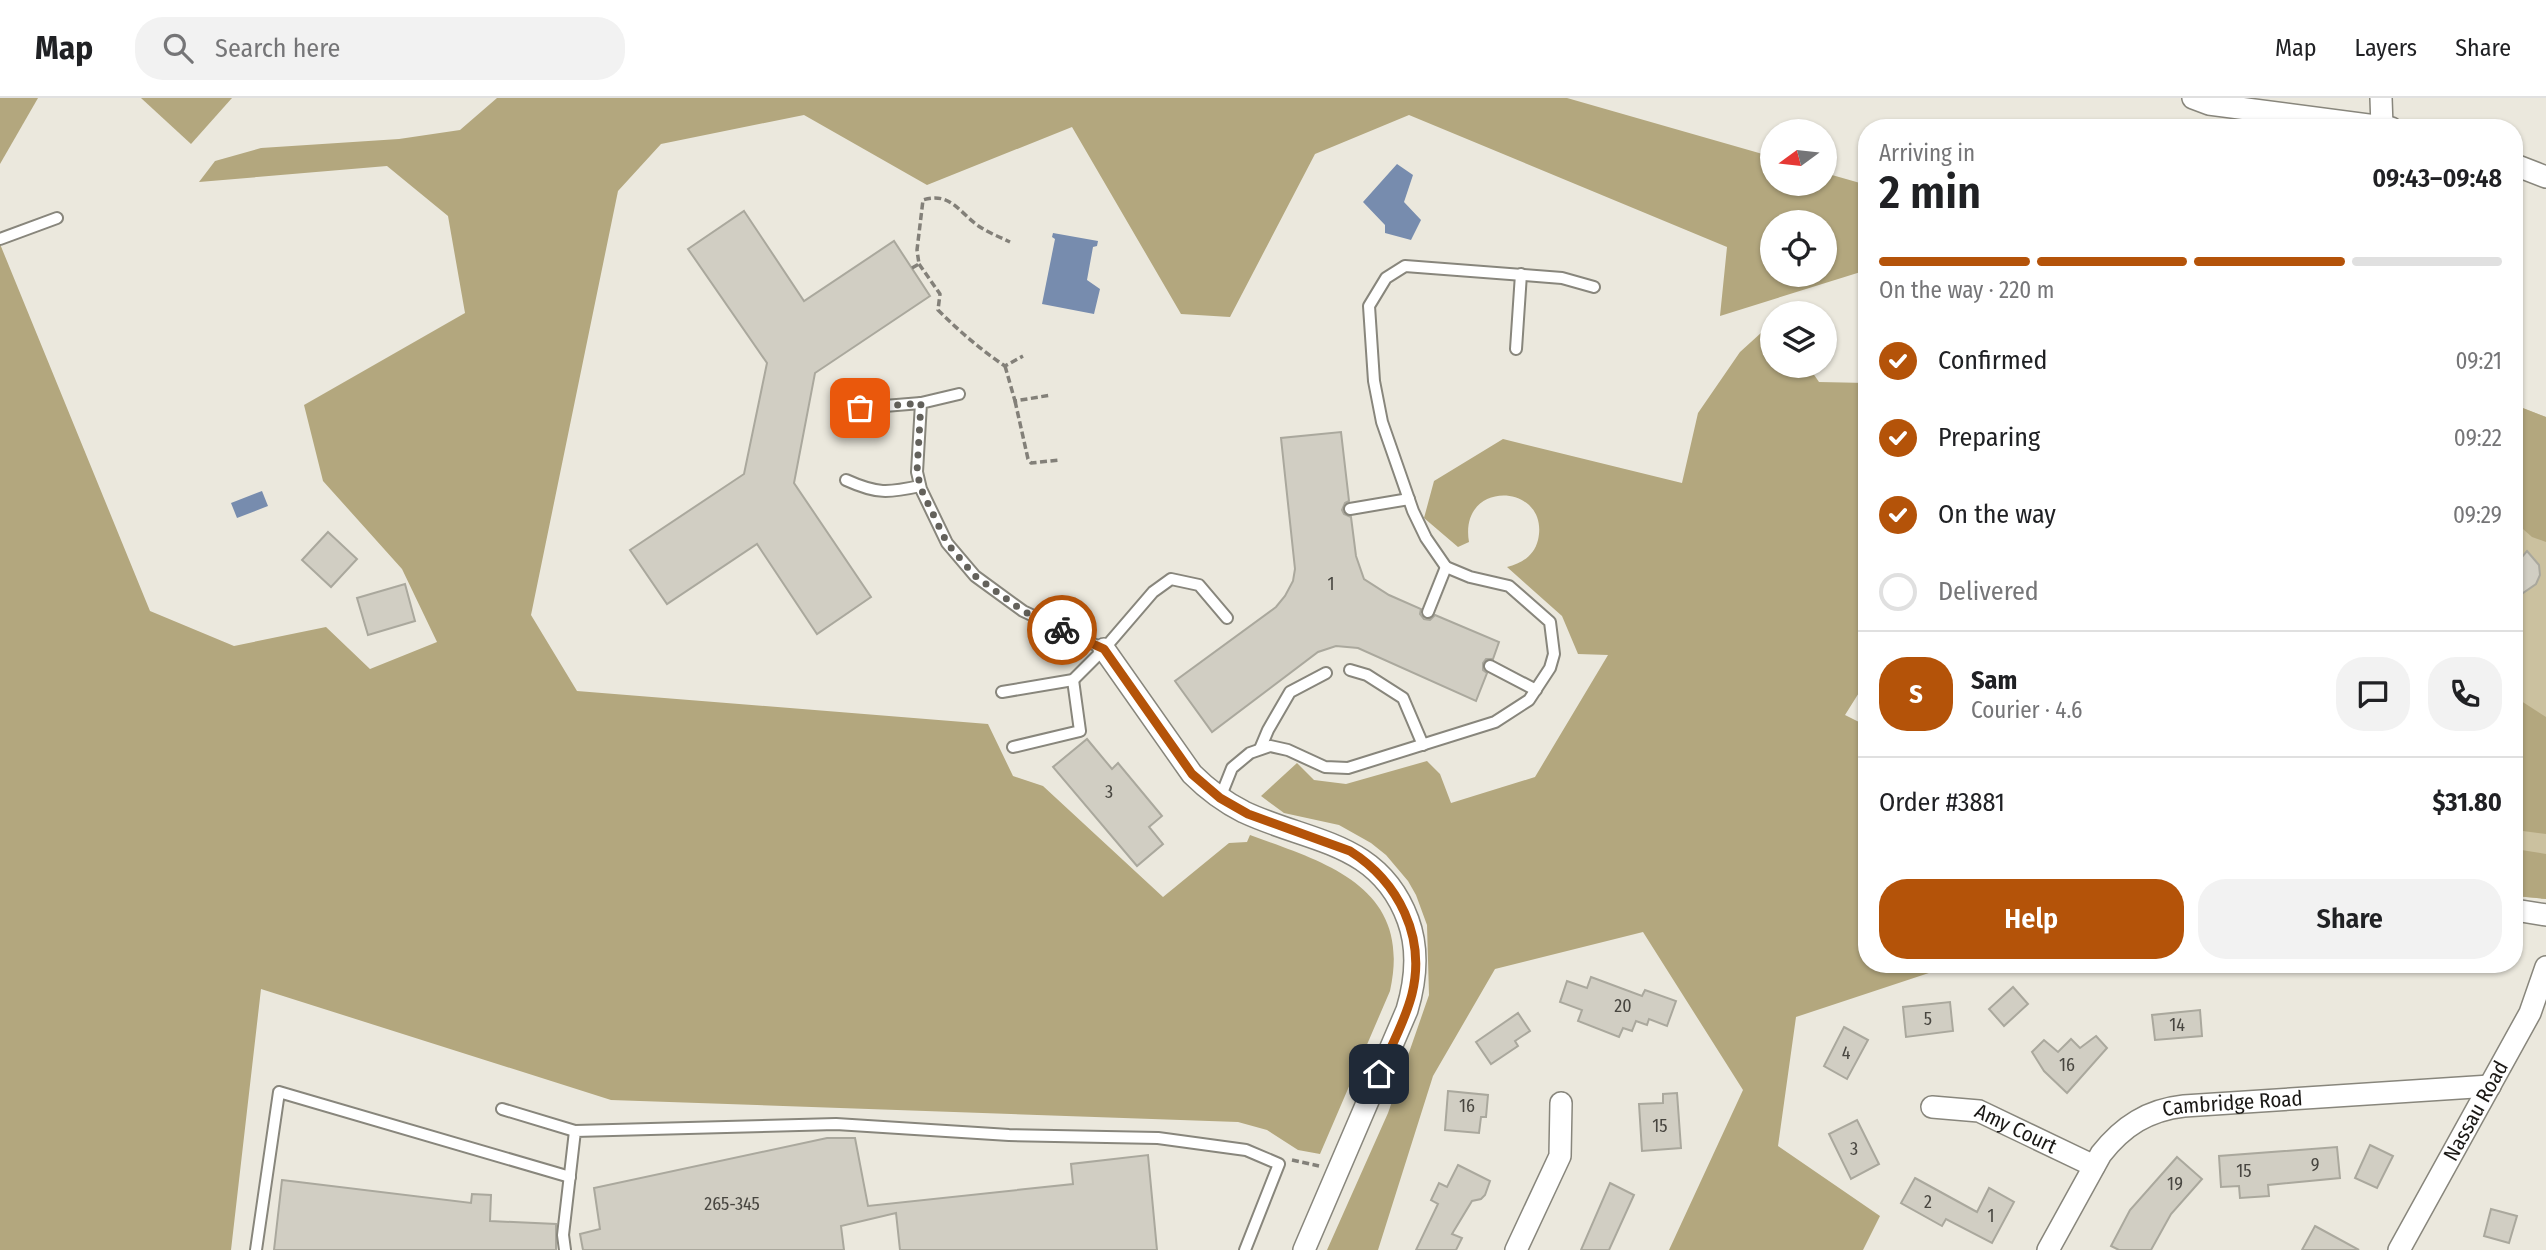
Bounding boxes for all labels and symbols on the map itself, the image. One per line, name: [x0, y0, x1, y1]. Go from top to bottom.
north arrow: [1760, 119, 1838, 196]
pin: [830, 378, 890, 438]
house number: 1: [1327, 573, 1335, 595]
courier: [1027, 595, 1097, 665]
house number: 3: [1105, 781, 1113, 803]
house number: 20: [1614, 995, 1632, 1017]
house number: 5: [1924, 1008, 1932, 1030]
house number: 14: [2169, 1014, 2185, 1036]
house number: 4: [1842, 1042, 1851, 1064]
pin: [1349, 1044, 1409, 1104]
house number: 16: [2059, 1054, 2075, 1076]
street label: Nassau Road: [2438, 1056, 2514, 1165]
street label: Cambridge Road: [2160, 1085, 2303, 1123]
house number: 16: [1459, 1095, 1475, 1117]
street label: Amy Court: [1971, 1098, 2061, 1159]
house number: 15: [1652, 1115, 1668, 1137]
house number: 3: [1850, 1138, 1858, 1160]
house number: 9: [2311, 1154, 2319, 1176]
house number: 15: [2236, 1160, 2252, 1182]
house number: 19: [2167, 1173, 2183, 1195]
house number: 2: [1924, 1191, 1932, 1213]
house number: 265-345: [704, 1193, 760, 1215]
house number: 1: [1987, 1205, 1995, 1227]

